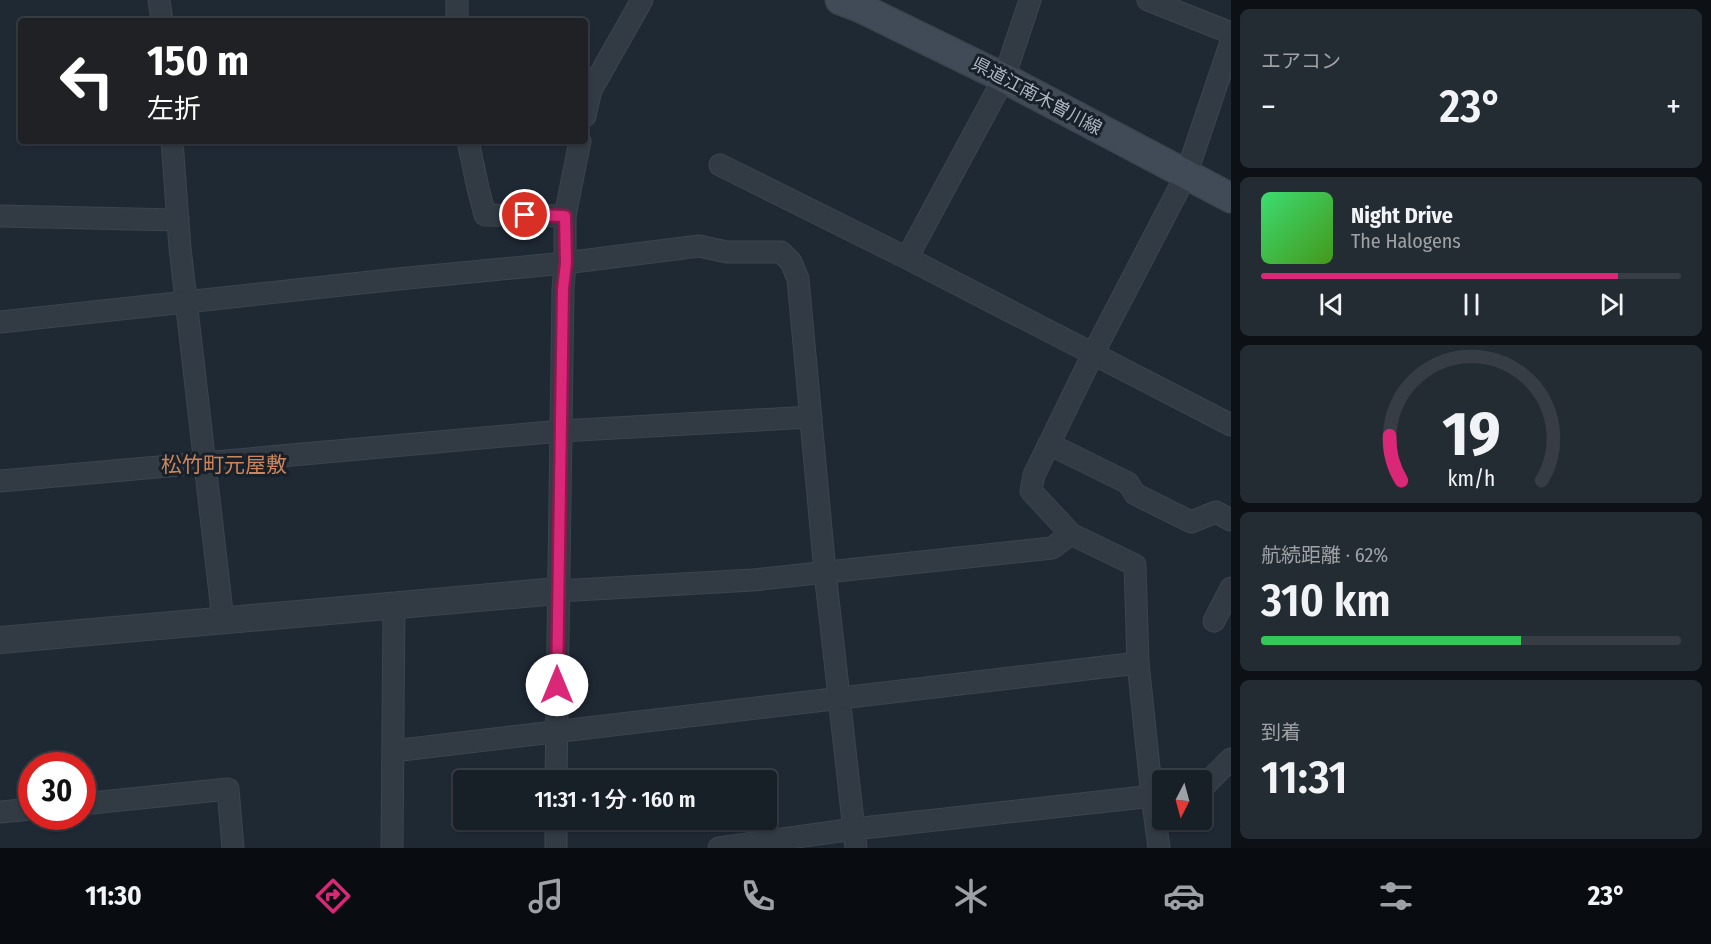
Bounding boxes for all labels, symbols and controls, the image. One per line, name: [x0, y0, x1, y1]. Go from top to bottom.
text: 150 m: [147, 36, 249, 86]
icon: left: [48, 42, 126, 120]
text: エアコン: [1261, 49, 1341, 73]
street label: 県道江南木曽川線: [968, 52, 1106, 140]
text: 23°: [1440, 80, 1502, 134]
text: −: [1261, 87, 1276, 127]
text: +: [1666, 87, 1681, 127]
text: 左折: [147, 93, 201, 125]
pin: [499, 189, 550, 240]
icon: arrive: [508, 198, 541, 231]
text: Night Drive: [1351, 202, 1453, 229]
text: The Halogens: [1351, 229, 1461, 253]
icon: previous: [1315, 288, 1348, 321]
icon: pause: [1455, 288, 1488, 321]
icon: next: [1595, 288, 1628, 321]
text: 19: [1442, 397, 1500, 472]
district label: 松竹町元屋敷: [161, 452, 287, 478]
text: km/h: [1447, 466, 1495, 492]
text: 航続距離 · 62%: [1261, 543, 1388, 567]
text: 310 km: [1261, 574, 1391, 628]
position arrow: [525, 653, 589, 717]
text: 到着: [1261, 720, 1301, 744]
text: 11:31: [1261, 751, 1347, 805]
speed limit sign: 30: [18, 752, 96, 830]
north arrow: [1152, 770, 1212, 830]
map controls: [1152, 770, 1212, 830]
text: 11:31 · 1 分 · 160 m: [535, 786, 695, 813]
icon: directions: [312, 875, 354, 917]
icon: music: [525, 875, 567, 917]
icon: phone: [737, 875, 779, 917]
icon: climate: [950, 875, 992, 917]
icon: car: [1163, 875, 1205, 917]
icon: filters: [1375, 875, 1417, 917]
text: 11:30: [85, 880, 142, 912]
text: 23°: [1588, 880, 1626, 912]

